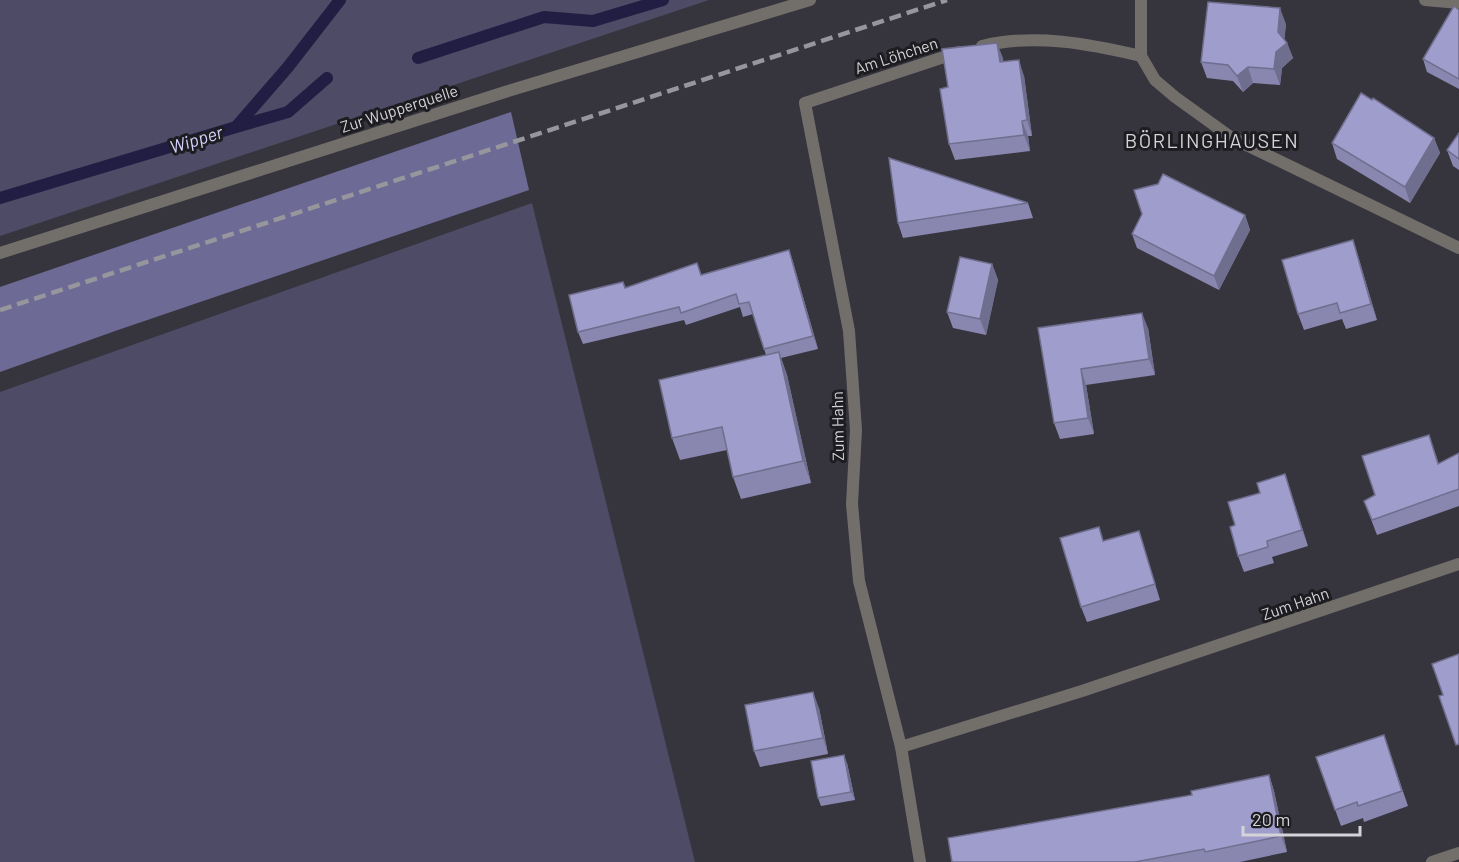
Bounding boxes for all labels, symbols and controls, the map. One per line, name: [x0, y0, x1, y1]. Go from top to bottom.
street label: Am Löhchen: [852, 33, 940, 77]
street label: Zur Wupperquelle: [338, 80, 460, 136]
water label: Wipper: [167, 120, 226, 158]
district label: BÖRLINGHAUSEN: [1125, 128, 1299, 152]
street label: Zum Hahn: [827, 391, 847, 461]
street label: Zum Hahn: [1259, 583, 1331, 623]
scale bar: [1243, 799, 1360, 837]
text: 20 m: [1252, 808, 1290, 830]

